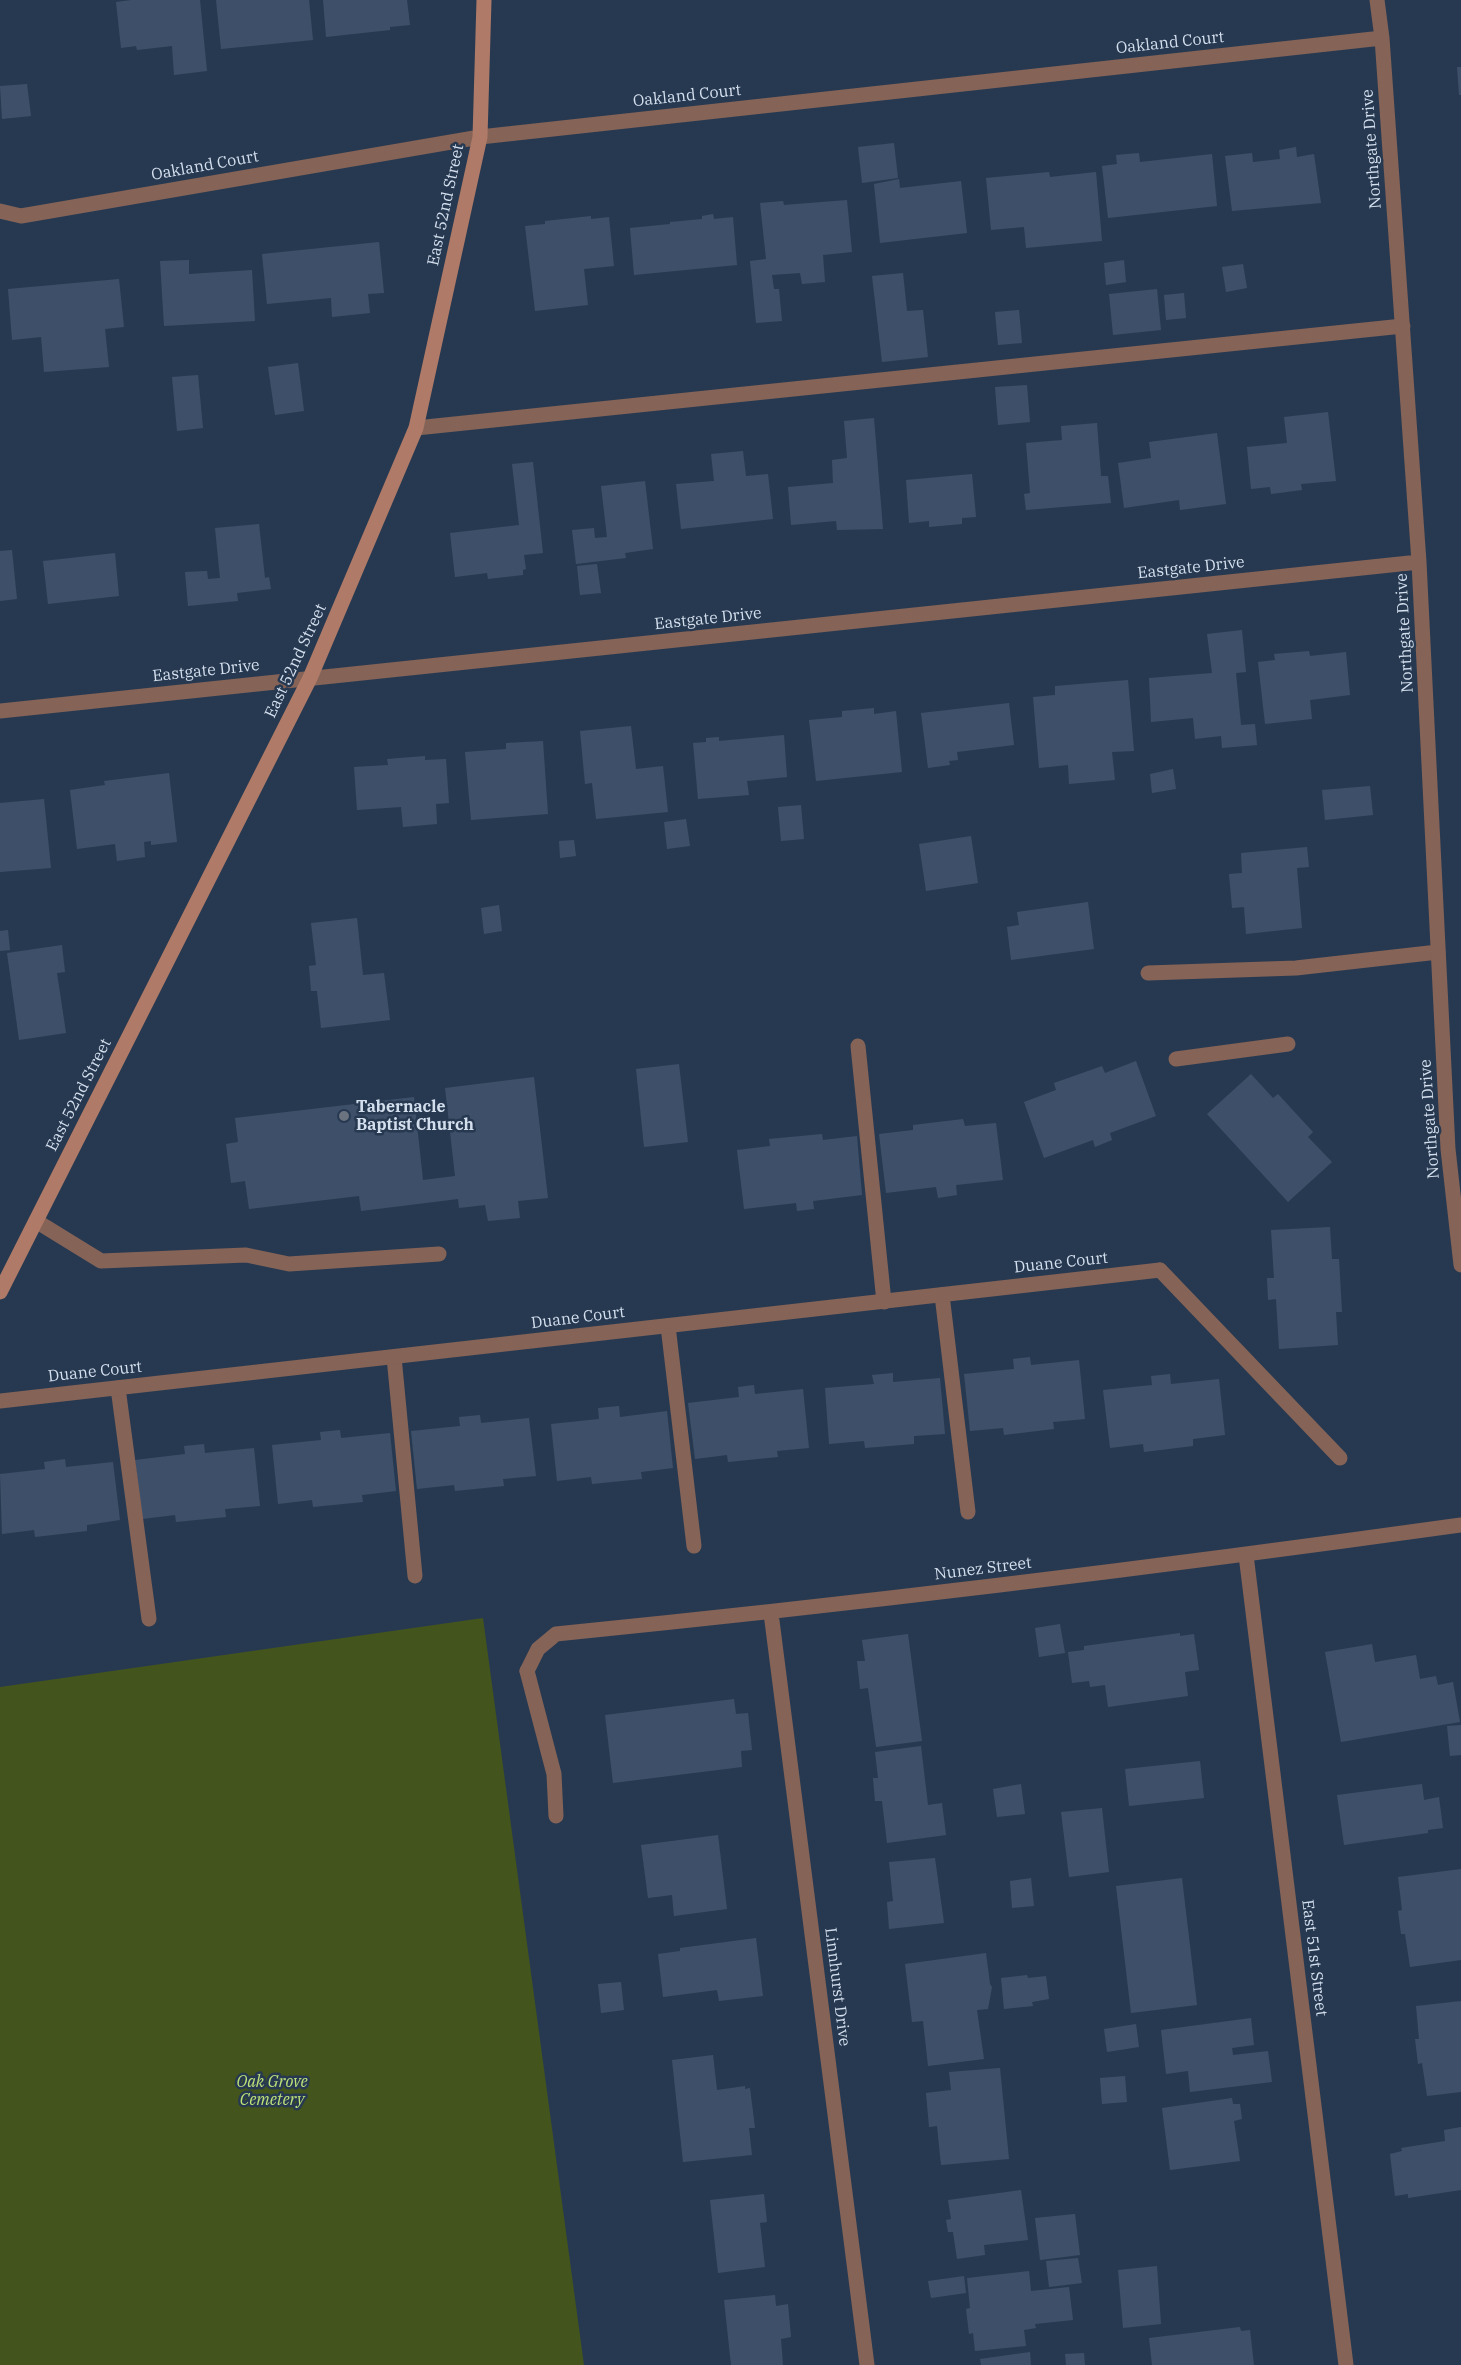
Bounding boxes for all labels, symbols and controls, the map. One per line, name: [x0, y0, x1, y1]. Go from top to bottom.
street label: Oakland Court: [1115, 28, 1225, 58]
street label: Oakland Court: [632, 81, 742, 111]
street label: Northgate Drive: [1358, 89, 1386, 209]
street label: East 52nd Street: [424, 142, 468, 268]
street label: Oakland Court: [150, 147, 260, 185]
street label: Eastgate Drive: [1136, 553, 1246, 583]
street label: Northgate Drive: [1392, 573, 1418, 693]
street label: East 52nd Street: [261, 601, 331, 721]
street label: Eastgate Drive: [653, 604, 763, 634]
street label: Eastgate Drive: [151, 656, 261, 686]
street label: East 52nd Street: [42, 1035, 116, 1155]
street label: Northgate Drive: [1416, 1059, 1444, 1179]
place label: Tabernacle Baptist Church: [356, 1097, 474, 1135]
marker: Tabernacle Baptist Church: [337, 1109, 351, 1123]
street label: Duane Court: [1013, 1249, 1109, 1277]
street label: Duane Court: [530, 1303, 626, 1333]
street label: Duane Court: [47, 1358, 143, 1386]
street label: Nunez Street: [933, 1554, 1033, 1584]
street label: East 51st Street: [1297, 1899, 1331, 2017]
street label: Linnhurst Drive: [820, 1927, 854, 2047]
park label: Oak Grove Cemetery: [236, 2072, 308, 2110]

